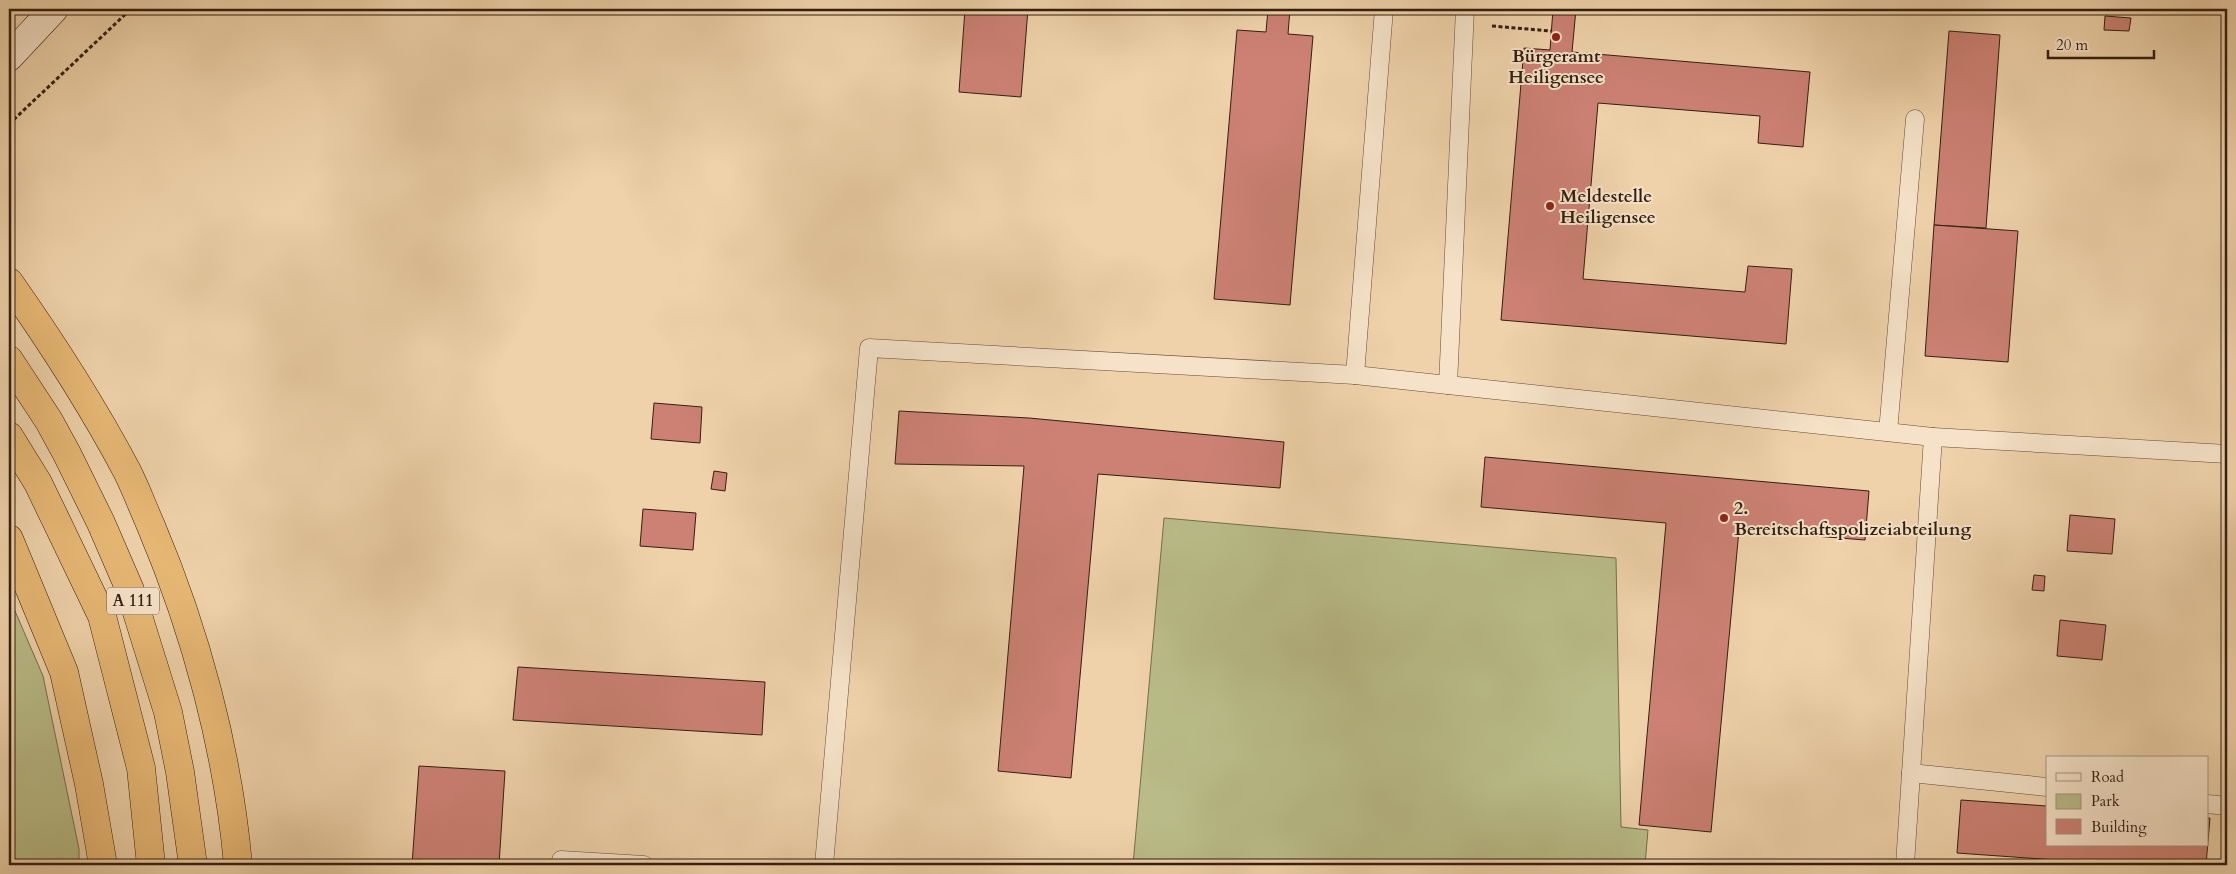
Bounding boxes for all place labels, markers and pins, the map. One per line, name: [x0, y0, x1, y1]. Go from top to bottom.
marker: Bürgeramt Heiligensee: [1550, 31, 1562, 43]
place label: Bürgeramt Heiligensee: [1508, 44, 1604, 90]
place label: Meldestelle Heiligensee: [1560, 184, 1656, 230]
marker: Meldestelle Heiligensee: [1544, 200, 1556, 212]
place label: 2. Bereitschaftspolizeiabteilung: [1734, 496, 1971, 542]
marker: 2. Bereitschaftspolizeiabteilung: [1718, 512, 1730, 524]

